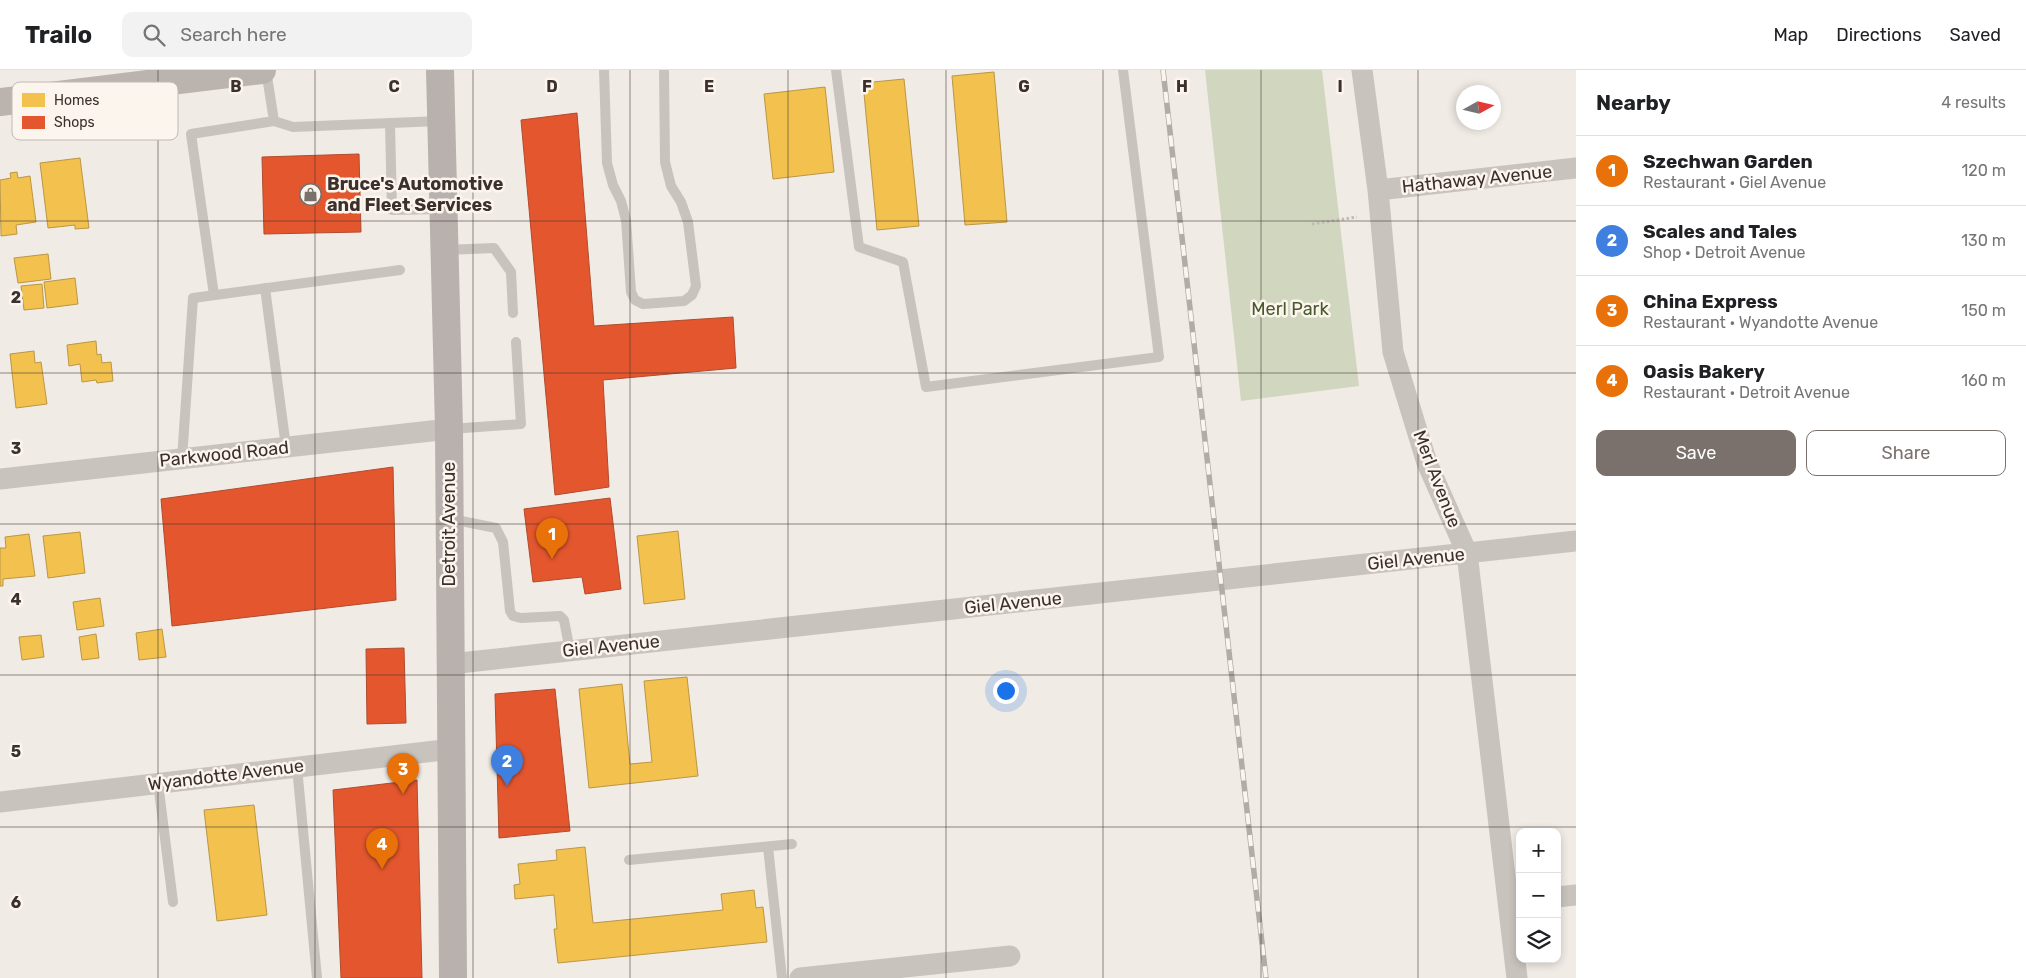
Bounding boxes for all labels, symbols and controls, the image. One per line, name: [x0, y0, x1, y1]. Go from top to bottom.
search box: [122, 12, 472, 57]
text: Trailo: [25, 21, 92, 49]
icon: search: [140, 21, 168, 49]
text: Search here: [180, 23, 287, 46]
text: Map: [1773, 24, 1808, 46]
text: Directions: [1836, 24, 1922, 46]
text: Saved: [1950, 24, 2001, 46]
text: B: [230, 77, 242, 96]
text: C: [388, 77, 400, 96]
text: D: [546, 77, 558, 96]
text: E: [704, 77, 714, 96]
text: F: [862, 77, 872, 96]
text: G: [1018, 77, 1030, 96]
text: H: [1176, 77, 1188, 96]
text: I: [1337, 77, 1343, 96]
legend: [12, 82, 178, 140]
north arrow: [1456, 85, 1501, 130]
text: Nearby: [1596, 90, 1671, 115]
text: Homes: [54, 92, 99, 109]
text: 4 results: [1941, 93, 2006, 112]
text: Shops: [54, 114, 95, 131]
text: Szechwan Garden: [1643, 150, 1813, 173]
street label: Hathaway Avenue: [1401, 160, 1553, 198]
text: 1: [1608, 161, 1616, 180]
text: 120 m: [1961, 161, 2006, 180]
place label: Bruce's Automotive and Fleet Services: [327, 173, 504, 216]
text: Restaurant · Giel Avenue: [1643, 173, 1826, 192]
shop icon: Bruce's Automotive and Fleet Services: [299, 182, 323, 206]
text: Scales and Tales: [1643, 220, 1797, 243]
text: 2: [1607, 231, 1617, 250]
text: 130 m: [1961, 231, 2006, 250]
text: Shop · Detroit Avenue: [1643, 243, 1806, 262]
text: 2: [11, 288, 21, 307]
text: China Express: [1643, 290, 1778, 313]
park label: Merl Park: [1251, 298, 1329, 320]
text: 3: [1607, 301, 1617, 320]
text: 150 m: [1961, 301, 2006, 320]
text: Restaurant · Wyandotte Avenue: [1643, 313, 1878, 332]
text: Oasis Bakery: [1643, 360, 1765, 383]
text: 4: [1607, 371, 1617, 390]
text: 160 m: [1961, 371, 2006, 390]
text: Restaurant · Detroit Avenue: [1643, 383, 1850, 402]
street label: Merl Avenue: [1408, 427, 1466, 531]
button: Save: [1596, 430, 1796, 476]
button: Share: [1806, 430, 2006, 476]
street label: Parkwood Road: [158, 436, 290, 472]
text: 3: [11, 439, 21, 458]
street label: Detroit Avenue: [438, 462, 460, 586]
pin: 1: [536, 518, 568, 559]
street label: Giel Avenue: [1366, 543, 1466, 575]
street label: Giel Avenue: [963, 587, 1063, 619]
text: 4: [11, 590, 22, 609]
street label: Giel Avenue: [561, 630, 661, 662]
your location: [993, 678, 1019, 704]
text: 5: [11, 742, 21, 761]
pin: 2: [491, 745, 523, 786]
pin: 3: [387, 753, 419, 794]
street label: Wyandotte Avenue: [147, 755, 305, 795]
pin: 4: [366, 828, 398, 869]
map controls: [1516, 828, 1561, 963]
button: +: [1516, 828, 1561, 873]
button: −: [1516, 873, 1561, 918]
text: 6: [11, 893, 21, 912]
button: layers: [1516, 918, 1561, 963]

